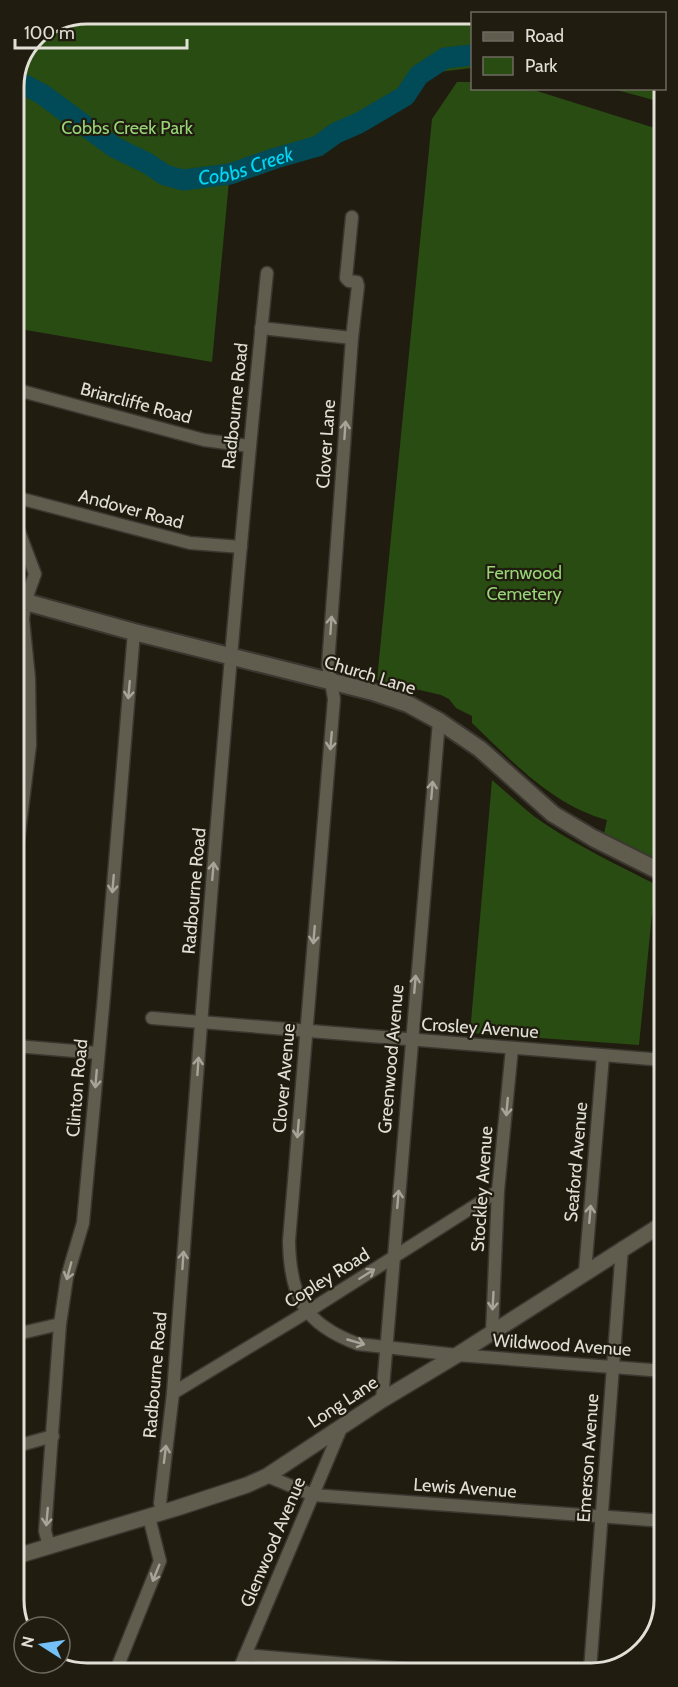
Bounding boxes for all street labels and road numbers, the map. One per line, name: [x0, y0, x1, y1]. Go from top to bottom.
street label: Radbourne Road: [217, 342, 253, 470]
street label: Briarcliffe Road: [78, 378, 194, 428]
street label: Clover Lane: [312, 399, 340, 489]
street label: Andover Road: [76, 484, 186, 534]
street label: Church Lane: [322, 651, 418, 699]
street label: Radbourne Road: [178, 827, 210, 955]
street label: Greenwood Avenue: [374, 983, 408, 1135]
street label: Crosley Avenue: [421, 1013, 539, 1043]
street label: Clover Avenue: [268, 1022, 300, 1134]
street label: Clinton Road: [62, 1038, 92, 1138]
street label: Seaford Avenue: [560, 1101, 592, 1223]
street label: Stockley Avenue: [467, 1125, 497, 1253]
street label: Copley Road: [280, 1243, 374, 1313]
street label: Radbourne Road: [139, 1311, 171, 1439]
street label: Wildwood Avenue: [492, 1329, 632, 1361]
street label: Long Lane: [304, 1371, 382, 1433]
street label: Emerson Avenue: [573, 1393, 603, 1523]
street label: Lewis Avenue: [413, 1473, 517, 1503]
street label: Glenwood Avenue: [236, 1474, 310, 1610]

